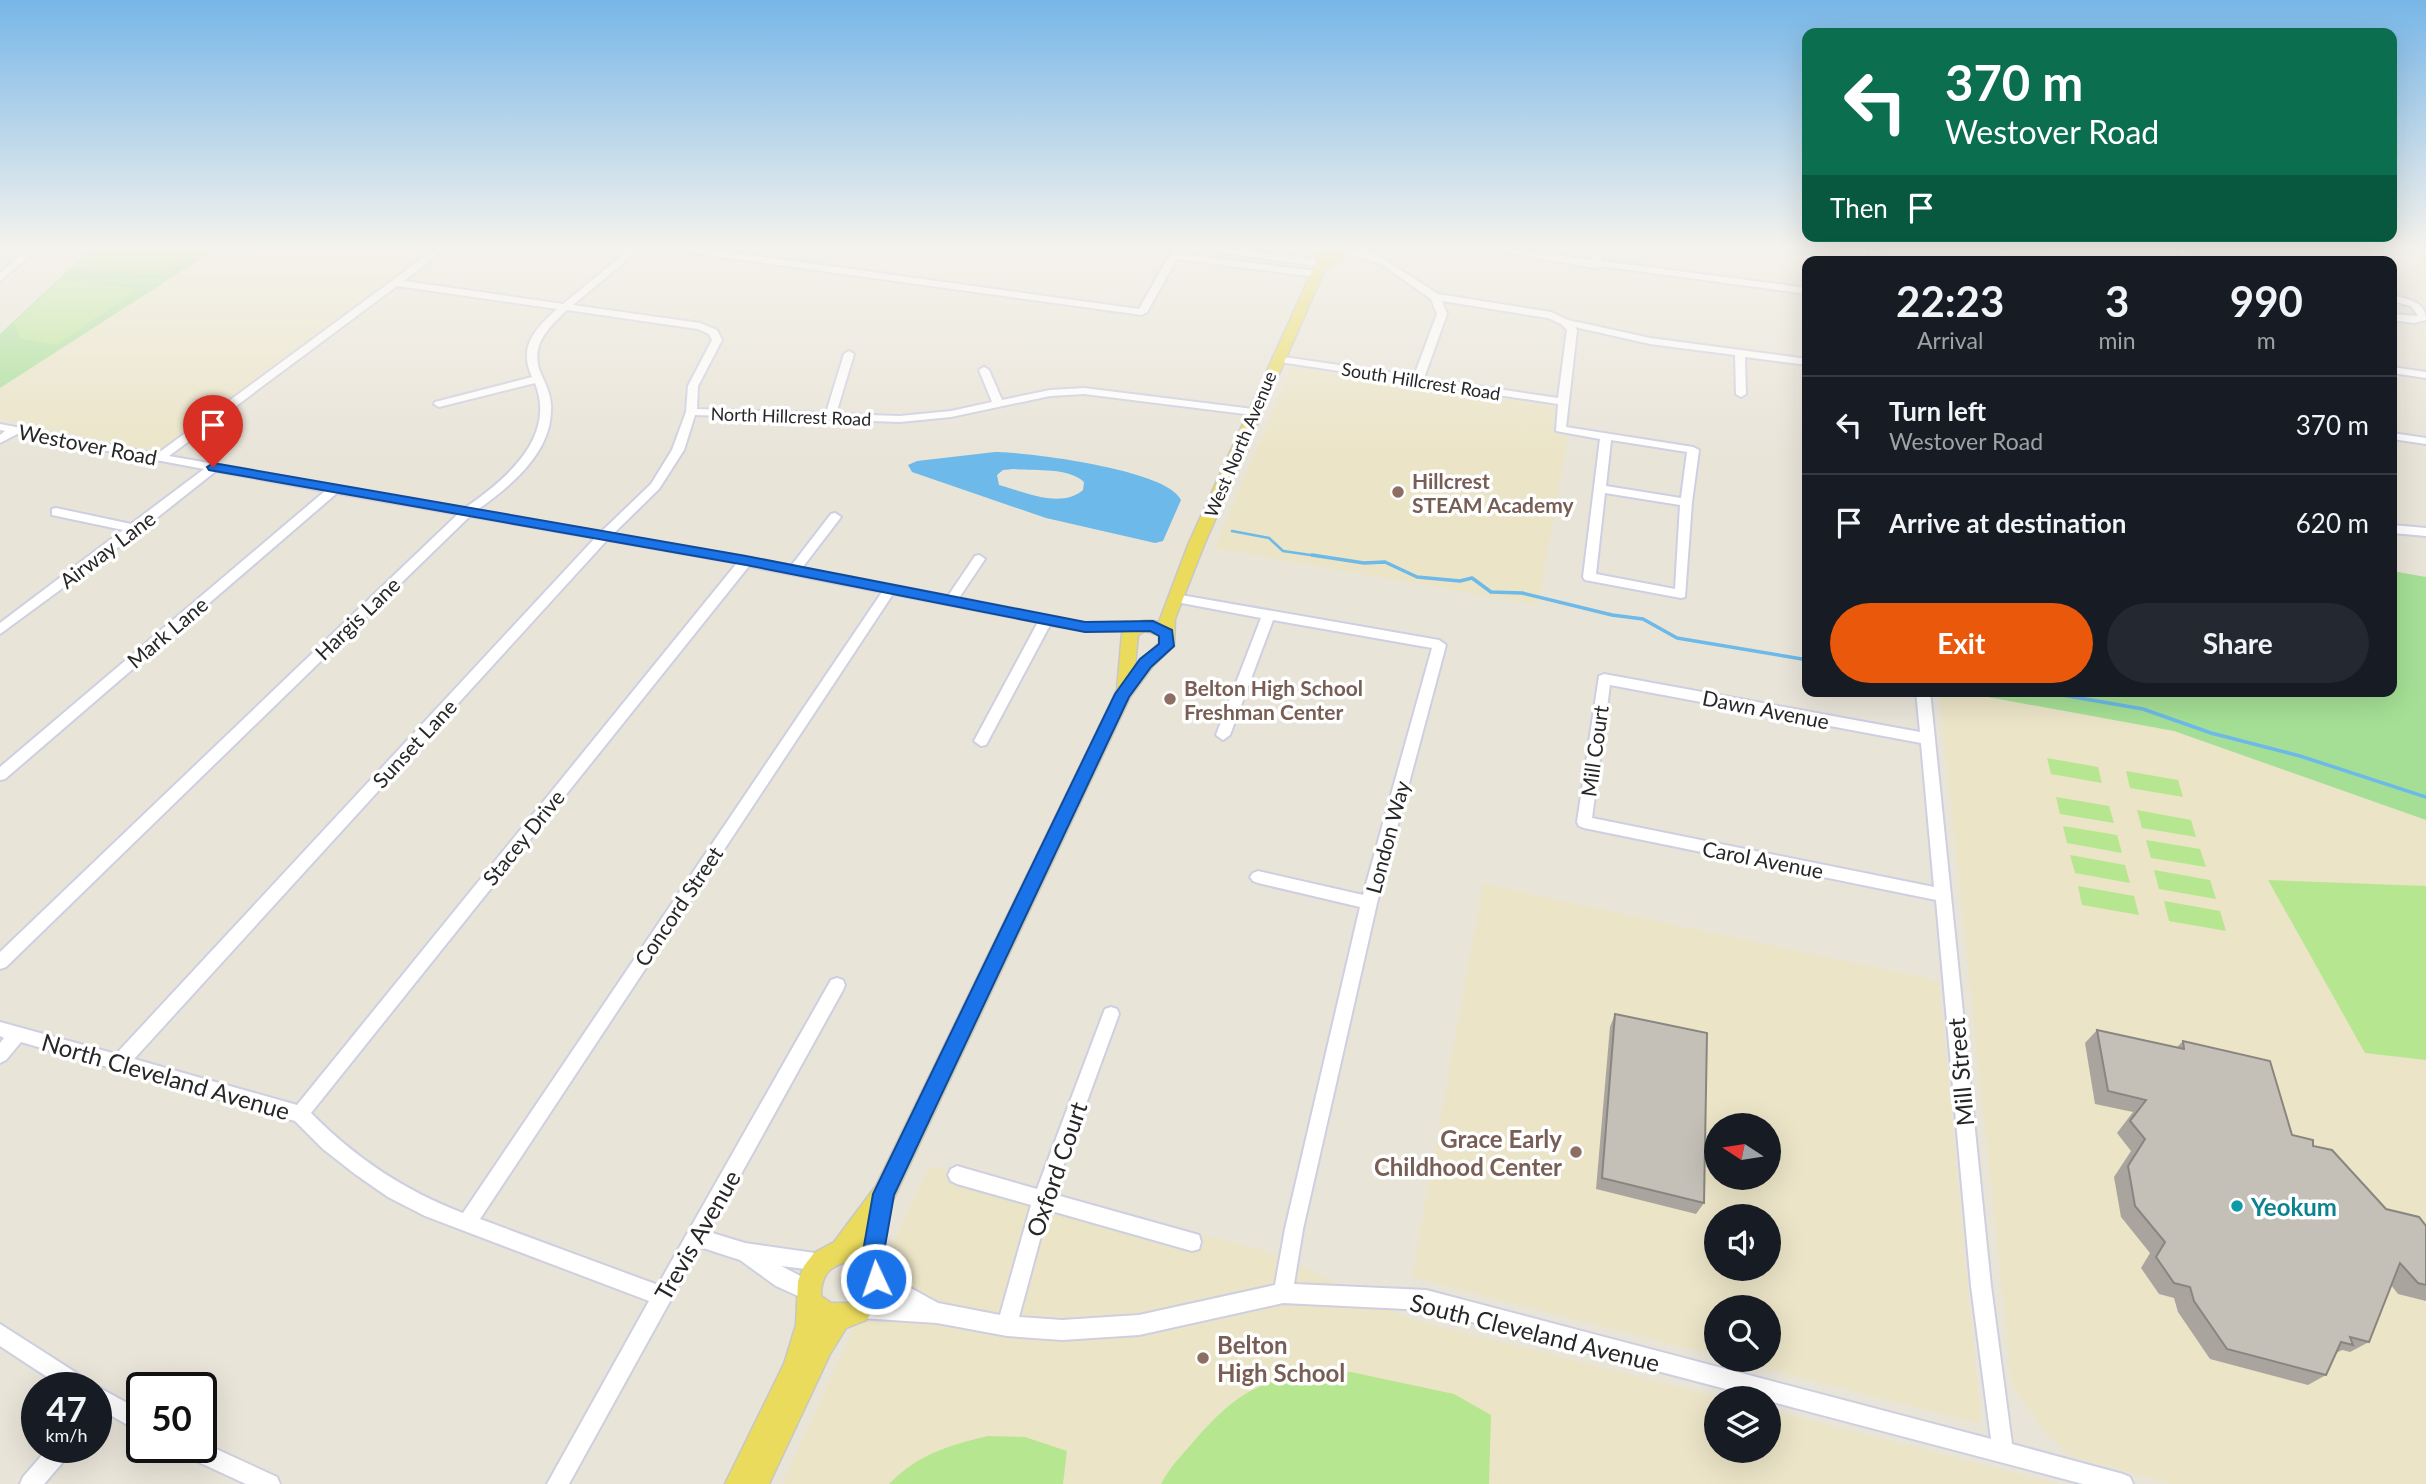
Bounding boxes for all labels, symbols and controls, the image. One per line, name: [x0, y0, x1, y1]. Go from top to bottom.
text: 370 m: [1945, 53, 2083, 111]
icon: left: [1830, 56, 1921, 147]
text: Westover Road: [1945, 112, 2159, 151]
icon: arrive: [1902, 189, 1940, 227]
text: Then: [1830, 192, 1888, 224]
text: 22:23: [1896, 276, 2004, 326]
text: 3: [2105, 276, 2129, 326]
text: 990: [2230, 276, 2303, 326]
text: Arrival: [1917, 326, 1983, 354]
text: min: [2098, 326, 2136, 354]
text: m: [2257, 326, 2276, 354]
street label: South Hillcrest Road: [1340, 358, 1502, 404]
street label: West North Avenue: [1199, 368, 1281, 520]
pin: [183, 395, 243, 467]
text: Turn left: [1889, 395, 1986, 427]
street label: North Hillcrest Road: [710, 402, 872, 430]
icon: arrive: [194, 406, 232, 444]
icon: left: [1830, 406, 1868, 444]
text: 370 m: [2296, 409, 2369, 441]
street label: Westover Road: [17, 418, 159, 470]
text: Westover Road: [1889, 427, 2043, 455]
place label: Hillcrest STEAM Academy: [1412, 468, 1575, 517]
marker: Hillcrest STEAM Academy: [1390, 484, 1406, 500]
icon: arrive: [1830, 504, 1868, 542]
street label: Airway Lane: [54, 505, 160, 593]
text: Arrive at destination: [1889, 507, 2126, 539]
text: 620 m: [2296, 507, 2369, 539]
street label: Hargis Lane: [309, 571, 405, 665]
street label: Mark Lane: [122, 591, 212, 673]
button: Exit: [1830, 603, 2093, 683]
button: Share: [2107, 603, 2369, 683]
place label: Belton High School Freshman Center: [1184, 675, 1363, 724]
street label: Dawn Avenue: [1701, 684, 1831, 734]
marker: Belton High School Freshman Center: [1162, 691, 1178, 707]
street label: Sunset Lane: [367, 694, 461, 792]
street label: Mill Court: [1575, 703, 1613, 798]
street label: London Way: [1360, 778, 1414, 896]
street label: Stacey Drive: [477, 784, 569, 890]
street label: Carol Avenue: [1700, 835, 1826, 883]
street label: Concord Street: [629, 841, 727, 971]
street label: Mill Street: [1941, 1016, 1979, 1127]
street label: North Cleveland Avenue: [39, 1027, 293, 1125]
street label: Oxford Court: [1019, 1098, 1093, 1240]
north arrow: [1704, 1113, 1782, 1190]
map controls: [1704, 1113, 1781, 1463]
place label: Grace Early Childhood Center: [1374, 1124, 1562, 1181]
marker: Grace Early Childhood Center: [1568, 1144, 1584, 1160]
street label: Trevis Avenue: [648, 1165, 746, 1305]
place label: Yeokum: [2250, 1192, 2337, 1221]
marker: Yeokum: [2229, 1198, 2245, 1214]
button: sound: [1704, 1204, 1781, 1281]
position arrow: [839, 1242, 913, 1316]
street label: South Cleveland Avenue: [1407, 1287, 1663, 1377]
button: search: [1704, 1295, 1781, 1372]
place label: Belton High School: [1217, 1330, 1345, 1387]
marker: Belton High School: [1195, 1350, 1211, 1366]
speed limit sign: 50: [126, 1372, 217, 1463]
button: layers: [1704, 1386, 1781, 1463]
text: 47: [46, 1387, 87, 1429]
text: km/h: [45, 1424, 88, 1446]

